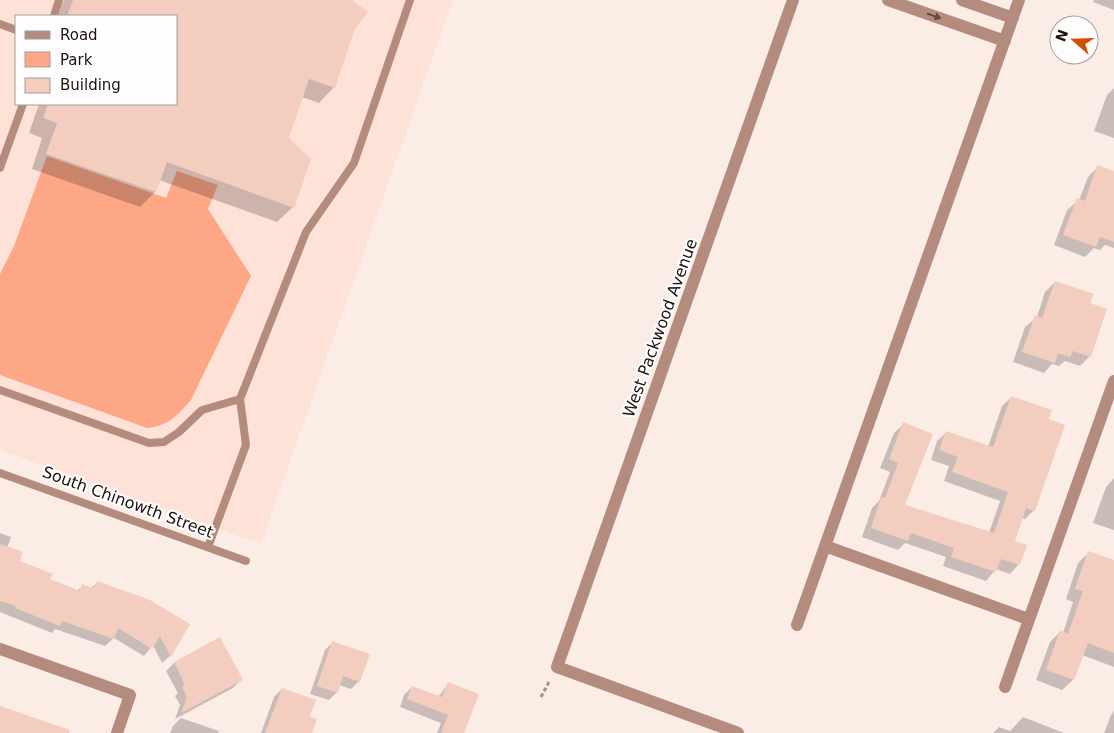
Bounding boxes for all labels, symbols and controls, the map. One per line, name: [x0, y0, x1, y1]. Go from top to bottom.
one-way arrow: [926, 13, 941, 20]
legend: [15, 15, 178, 105]
north arrow: [1049, 15, 1099, 65]
text: Road: [60, 26, 98, 44]
text: N: [1052, 27, 1071, 44]
text: Park: [60, 51, 93, 69]
text: Building: [60, 76, 121, 94]
street label: West Packwood Avenue: [619, 236, 701, 420]
street label: South Chinowth Street: [40, 462, 216, 542]

